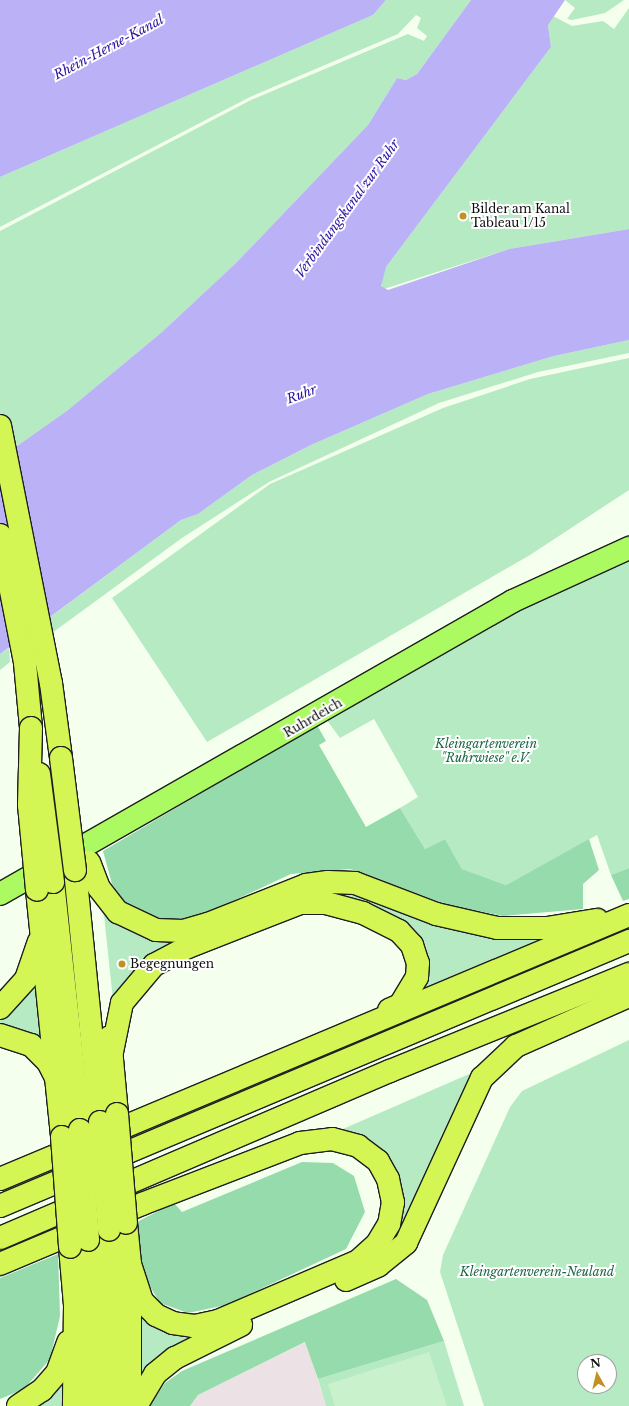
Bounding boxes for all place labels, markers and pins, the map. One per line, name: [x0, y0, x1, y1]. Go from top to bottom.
place label: Bilder am Kanal Tableau 1/15: [471, 202, 570, 230]
marker: Bilder am Kanal Tableau 1/15: [458, 211, 468, 221]
place label: Begegnungen: [130, 957, 214, 971]
marker: Begegnungen: [117, 959, 127, 969]

